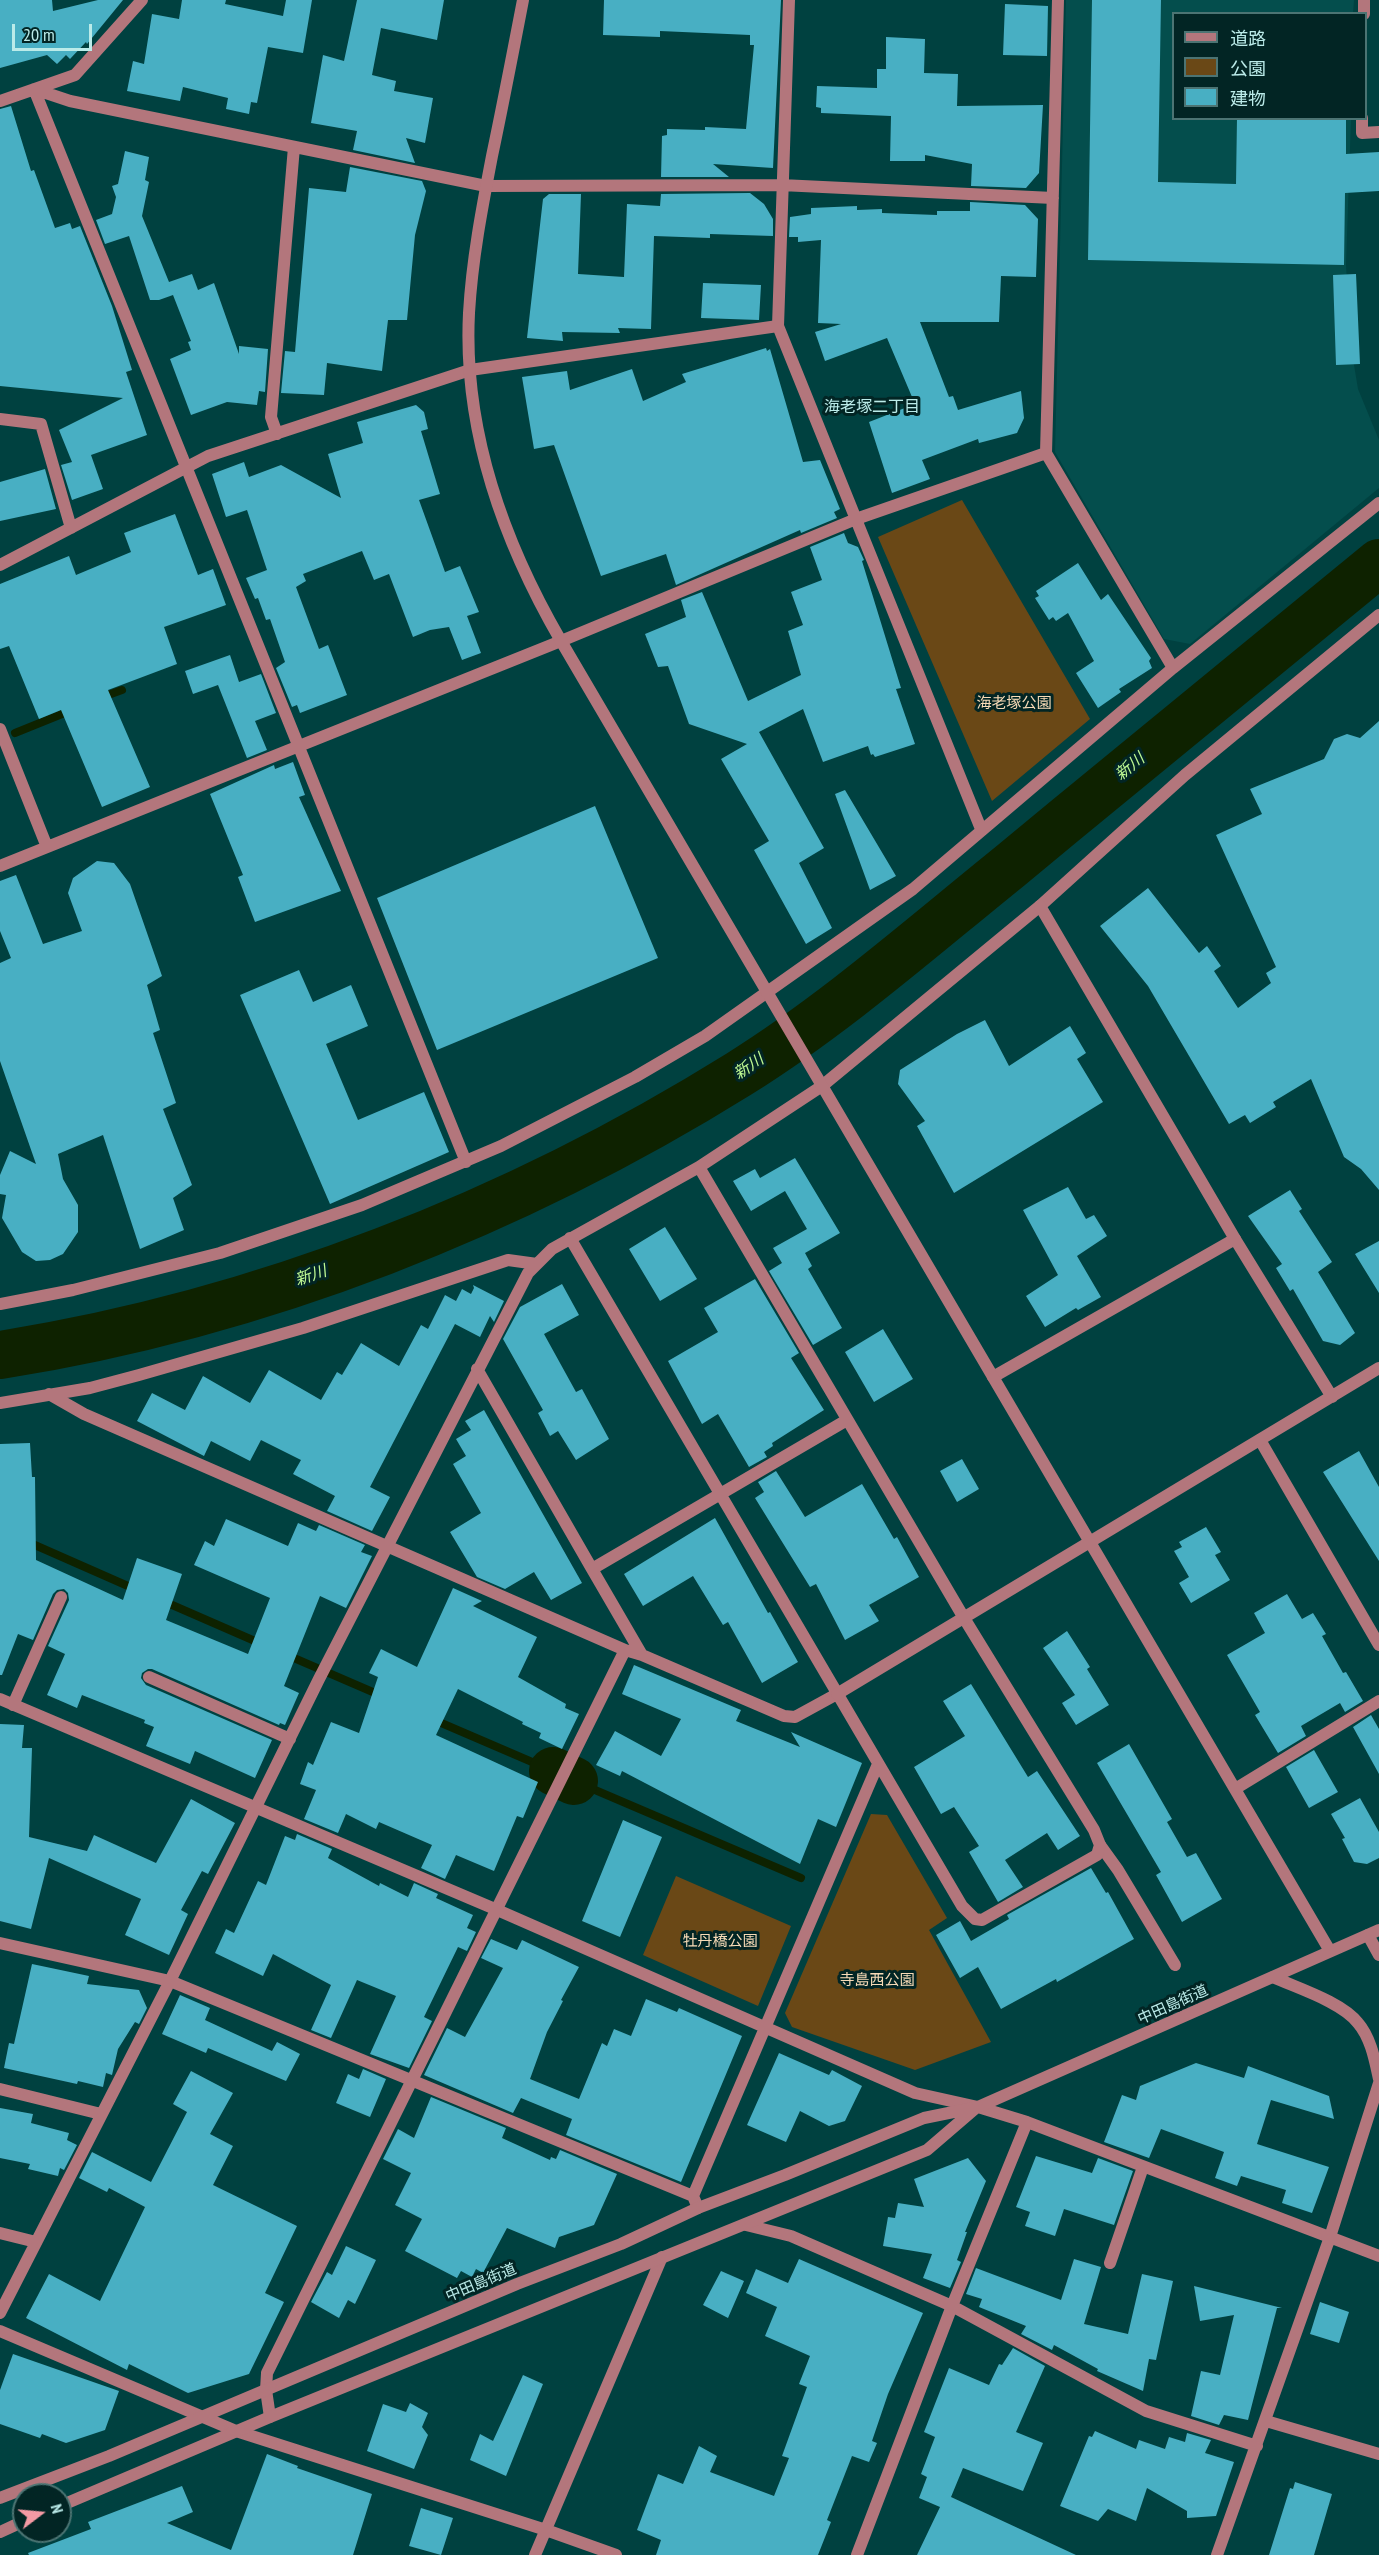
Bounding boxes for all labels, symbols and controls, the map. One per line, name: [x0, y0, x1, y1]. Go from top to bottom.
scale bar: [15, 12, 94, 50]
legend: [1172, 12, 1367, 120]
text: 20 m: [23, 23, 55, 46]
text: 道路: [1230, 27, 1266, 50]
text: 公園: [1230, 57, 1266, 80]
text: 建物: [1230, 87, 1266, 110]
district label: 海老塚二丁目: [824, 397, 920, 417]
park label: 海老塚公園: [977, 695, 1051, 713]
water label: 新川: [1112, 749, 1148, 785]
water label: 新川: [730, 1050, 768, 1084]
water label: 新川: [293, 1262, 329, 1290]
park label: 牡丹橋公園: [683, 1933, 757, 1951]
park label: 寺島西公園: [840, 1972, 914, 1990]
street label: 中田島街道: [1135, 1982, 1211, 2028]
street label: 中田島街道: [443, 2260, 519, 2306]
north arrow: [12, 2483, 72, 2543]
text: N: [47, 2502, 68, 2515]

